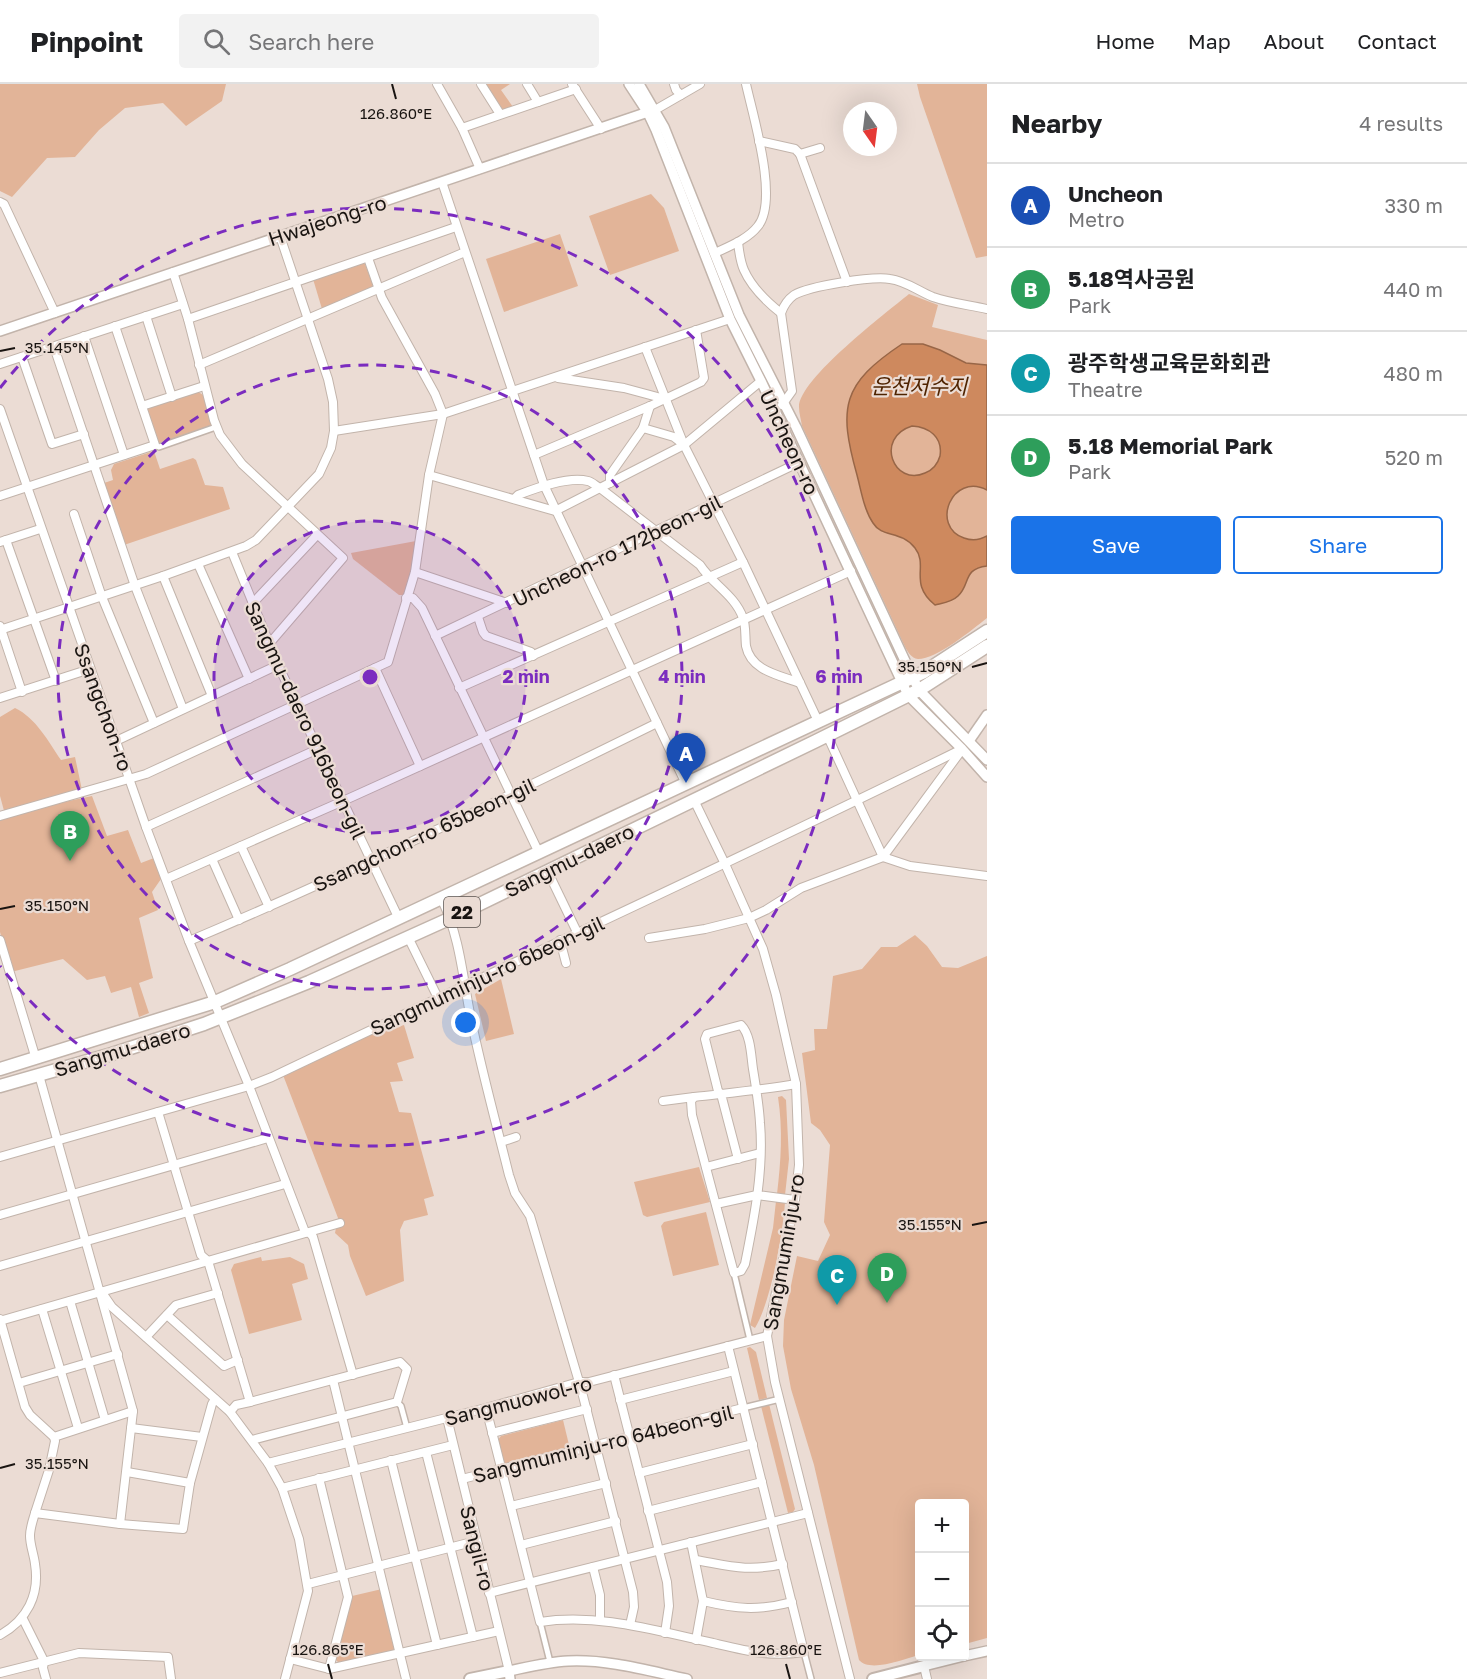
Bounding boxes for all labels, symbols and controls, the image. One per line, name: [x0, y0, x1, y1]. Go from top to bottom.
search box: [179, 14, 599, 68]
text: Pinpoint: [30, 25, 143, 58]
icon: search: [200, 25, 233, 58]
text: Search here: [248, 28, 374, 55]
text: Home: [1095, 28, 1155, 54]
text: Map: [1188, 28, 1231, 54]
text: About: [1264, 28, 1324, 54]
text: Contact: [1357, 28, 1437, 54]
north arrow: [843, 102, 897, 156]
text: 126.860°E: [360, 104, 432, 122]
text: Nearby: [1011, 108, 1102, 139]
text: 4 results: [1359, 111, 1443, 135]
text: Uncheon: [1068, 180, 1163, 207]
street label: Hwajeong-ro: [265, 190, 389, 250]
text: A: [1023, 193, 1038, 217]
text: 330 m: [1385, 193, 1443, 217]
text: Metro: [1068, 207, 1124, 231]
text: 5.18역사공원: [1068, 265, 1195, 292]
text: B: [1023, 277, 1038, 301]
text: 440 m: [1384, 277, 1443, 301]
text: Park: [1068, 293, 1111, 317]
text: 35.145°N: [25, 338, 89, 356]
text: 광주학생교육문화회관: [1068, 349, 1270, 376]
text: C: [1023, 361, 1038, 385]
text: 480 m: [1384, 361, 1443, 385]
water label: 운천저수지: [871, 373, 969, 399]
text: Theatre: [1068, 377, 1143, 401]
street label: Uncheon-ro: [755, 386, 825, 498]
text: 5.18 Memorial Park: [1068, 432, 1273, 459]
text: D: [1023, 445, 1038, 469]
text: 520 m: [1385, 445, 1443, 469]
text: Park: [1068, 459, 1111, 483]
street label: Uncheon-ro 172beon-gil: [508, 489, 726, 611]
button: Save: [1011, 516, 1221, 574]
button: Share: [1233, 516, 1443, 574]
street label: Sangmu-daero 916beon-gil: [240, 597, 372, 843]
street label: Ssangchon-ro: [70, 640, 138, 774]
text: 35.150°N: [898, 657, 962, 675]
text: 2 min: [502, 665, 550, 687]
text: 4 min: [658, 665, 706, 687]
text: 6 min: [815, 665, 863, 687]
centre of rings: [360, 667, 380, 687]
pin: A: [666, 734, 706, 783]
street label: Ssangchon-ro 65beon-gil: [309, 772, 539, 896]
pin: B: [50, 812, 90, 861]
street label: Sangmu-daero: [500, 818, 638, 902]
text: 35.150°N: [25, 896, 89, 914]
road number: 22: [444, 897, 480, 927]
street label: Sangmuminju-ro 6beon-gil: [366, 910, 608, 1040]
your location: [451, 1008, 480, 1037]
street label: Sangmu-daero: [51, 1017, 193, 1081]
street label: Sangmuminju-ro: [757, 1172, 809, 1332]
text: 35.155°N: [898, 1215, 962, 1233]
pin: D: [868, 1254, 906, 1303]
pin: C: [818, 1256, 856, 1305]
street label: Sangmuowol-ro: [442, 1370, 594, 1430]
street label: Sangmuminju-ro 64beon-gil: [470, 1399, 736, 1487]
text: 35.155°N: [25, 1454, 89, 1472]
map controls: [915, 1499, 969, 1661]
button: +: [915, 1499, 969, 1553]
street label: Sangil-ro: [456, 1503, 500, 1593]
button: −: [915, 1553, 969, 1607]
button: locate: [915, 1607, 969, 1661]
text: 126.865°E: [292, 1640, 364, 1658]
text: 126.860°E: [750, 1640, 822, 1658]

